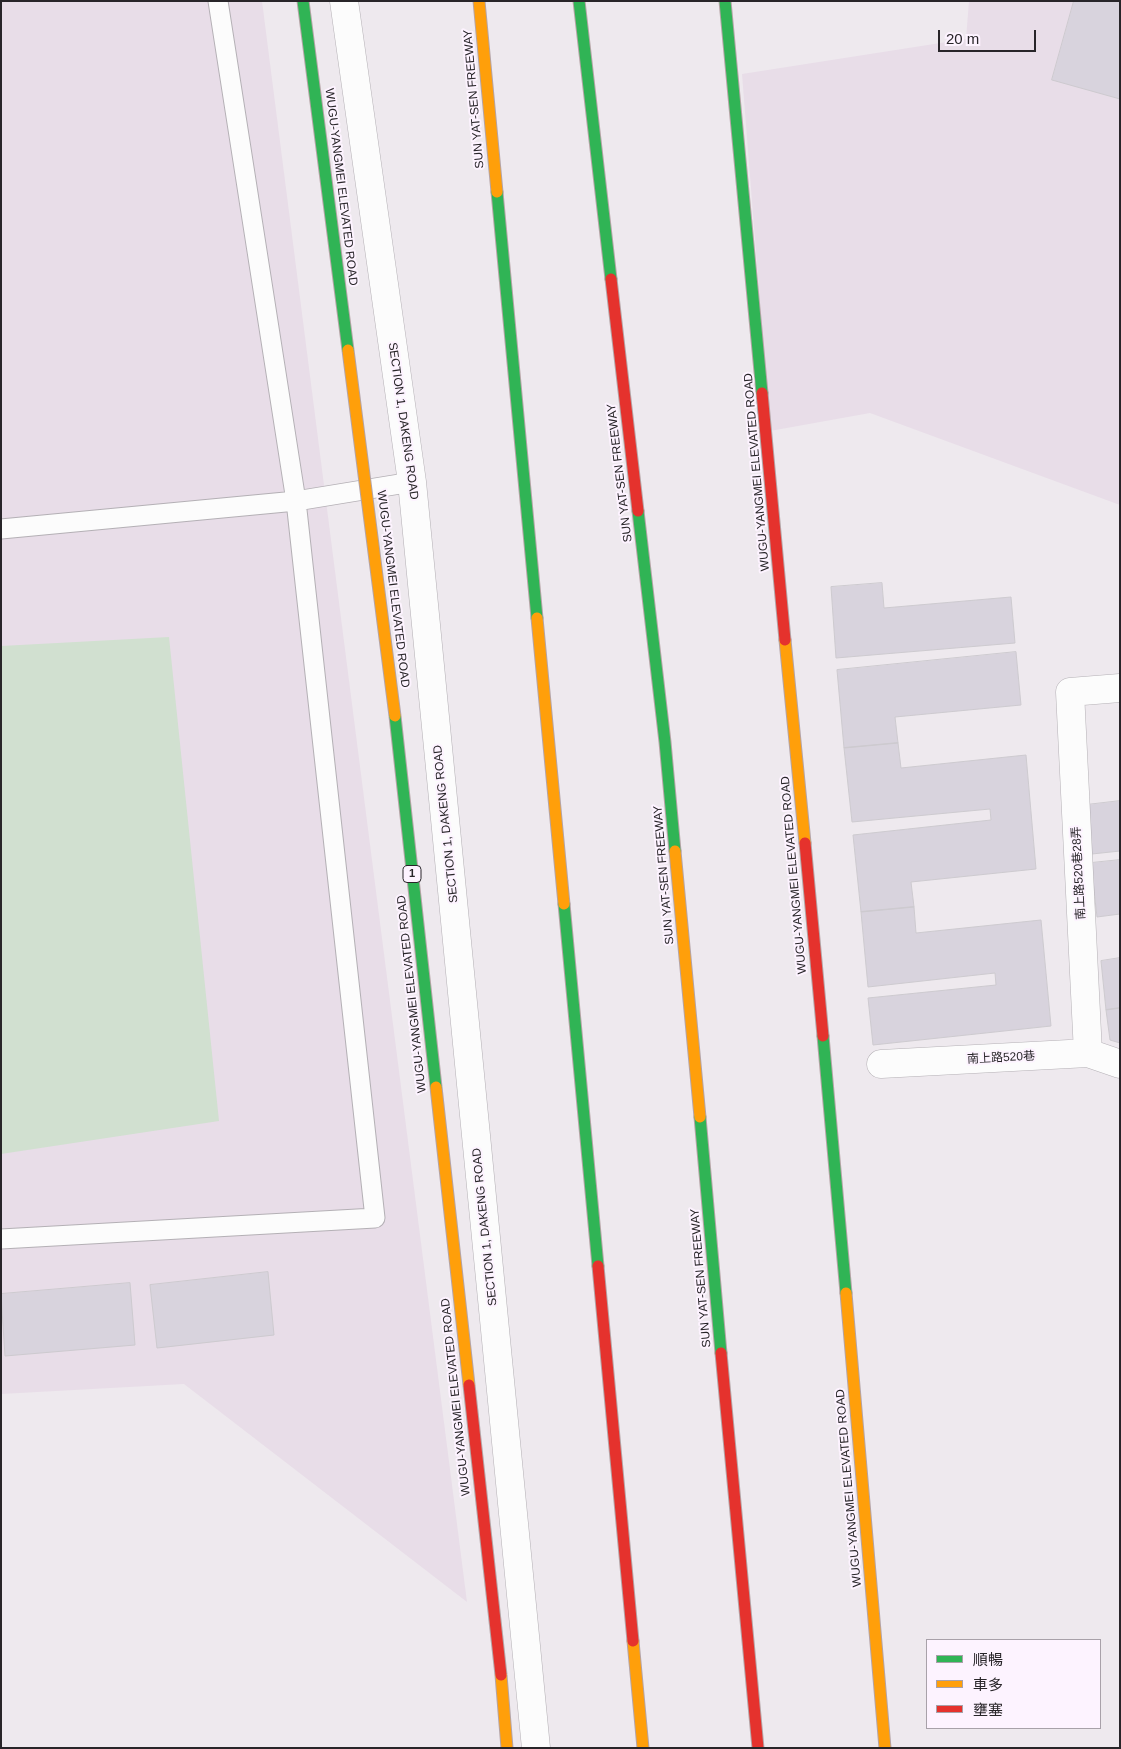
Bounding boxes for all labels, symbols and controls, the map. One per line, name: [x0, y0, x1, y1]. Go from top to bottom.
scale bar: [941, 20, 1038, 52]
street label: SUN YAT-SEN FREEWAY: [461, 29, 487, 169]
text: 20 m: [946, 30, 979, 47]
street label: WUGU-YANGMEI ELEVATED ROAD: [322, 88, 360, 286]
street label: SECTION 1, DAKENG ROAD: [385, 341, 421, 501]
street label: WUGU-YANGMEI ELEVATED ROAD: [741, 372, 773, 572]
street label: SUN YAT-SEN FREEWAY: [604, 403, 636, 543]
street label: WUGU-YANGMEI ELEVATED ROAD: [374, 490, 412, 688]
street label: SECTION 1, DAKENG ROAD: [431, 744, 461, 904]
street label: WUGU-YANGMEI ELEVATED ROAD: [778, 775, 810, 975]
street label: SUN YAT-SEN FREEWAY: [651, 805, 677, 945]
street label: 南上路520巷28弄: [1069, 826, 1089, 920]
road number: 1: [403, 866, 421, 882]
street label: WUGU-YANGMEI ELEVATED ROAD: [394, 894, 430, 1094]
street label: 南上路520巷: [967, 1049, 1035, 1067]
street label: SECTION 1, DAKENG ROAD: [470, 1147, 500, 1307]
street label: SUN YAT-SEN FREEWAY: [688, 1208, 714, 1348]
street label: WUGU-YANGMEI ELEVATED ROAD: [438, 1297, 474, 1497]
street label: WUGU-YANGMEI ELEVATED ROAD: [833, 1388, 865, 1588]
legend: [926, 1639, 1101, 1729]
text: 順暢: [973, 1651, 1003, 1668]
text: 車多: [973, 1676, 1003, 1693]
text: 壅塞: [973, 1701, 1003, 1718]

